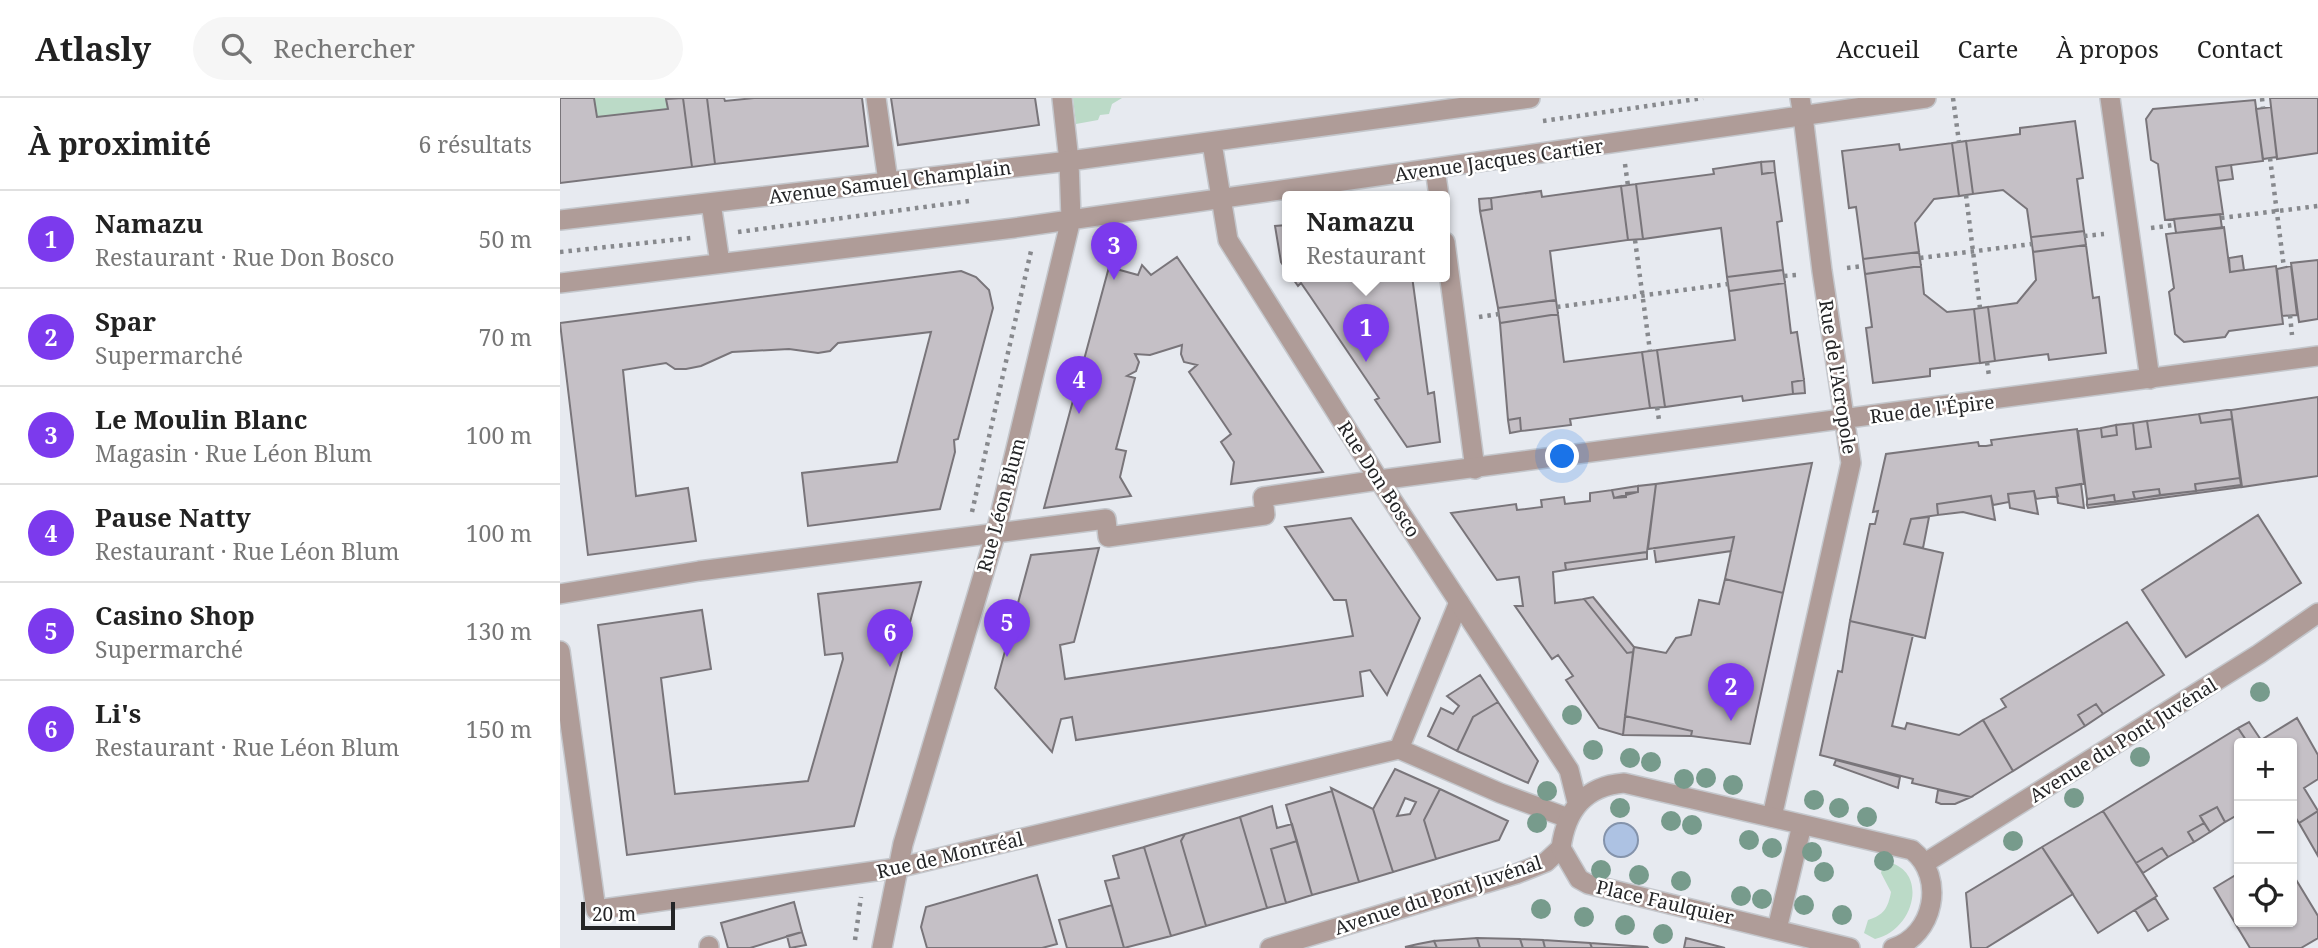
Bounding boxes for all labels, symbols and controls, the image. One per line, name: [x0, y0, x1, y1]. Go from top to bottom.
search box: [193, 17, 683, 80]
text: Atlasly: [35, 26, 151, 71]
icon: search: [217, 29, 255, 67]
text: Rechercher: [273, 30, 415, 66]
text: Accueil: [1836, 32, 1919, 65]
text: Carte: [1957, 32, 2018, 65]
text: À propos: [2056, 32, 2159, 65]
text: Contact: [2197, 32, 2283, 65]
text: À proximité: [28, 123, 211, 164]
text: 6 résultats: [418, 128, 532, 160]
street label: Avenue Jacques Cartier: [1393, 132, 1605, 188]
street label: Avenue Samuel Champlain: [767, 154, 1013, 210]
popup: [1282, 191, 1450, 282]
text: Namazu: [1306, 203, 1415, 239]
text: Namazu: [95, 205, 203, 241]
pin: 3: [1091, 222, 1137, 280]
text: 1: [45, 223, 58, 255]
text: 50 m: [479, 223, 532, 255]
text: Restaurant: [1306, 239, 1426, 271]
text: Restaurant · Rue Don Bosco: [95, 241, 394, 273]
street label: Rue de l'Acropole: [1813, 298, 1863, 456]
text: Spar: [95, 303, 156, 339]
pin: 1: [1343, 304, 1389, 362]
text: 2: [45, 321, 58, 353]
text: 70 m: [479, 321, 532, 353]
text: Supermarché: [95, 339, 243, 371]
pin: 4: [1056, 356, 1102, 414]
street label: Rue de l'Épire: [1868, 388, 1996, 430]
text: Le Moulin Blanc: [95, 401, 307, 437]
street label: Rue Don Bosco: [1332, 416, 1426, 542]
text: 3: [45, 419, 58, 451]
text: 100 m: [466, 419, 532, 451]
street label: Rue Léon Blum: [971, 435, 1031, 575]
text: Magasin · Rue Léon Blum: [95, 437, 372, 469]
your location: [1545, 439, 1579, 473]
text: Pause Natty: [95, 499, 251, 535]
text: 4: [45, 517, 58, 549]
text: 100 m: [466, 517, 532, 549]
text: Restaurant · Rue Léon Blum: [95, 535, 400, 567]
text: Casino Shop: [95, 597, 255, 633]
pin: 5: [984, 599, 1030, 657]
pin: 6: [867, 609, 913, 667]
text: 5: [45, 615, 58, 647]
text: 130 m: [466, 615, 532, 647]
text: Supermarché: [95, 633, 243, 665]
pin: 2: [1708, 663, 1754, 721]
street label: Avenue du Pont Juvénal: [2024, 672, 2222, 808]
text: Li's: [95, 695, 141, 731]
text: 6: [45, 713, 58, 745]
text: 150 m: [466, 713, 532, 745]
text: Restaurant · Rue Léon Blum: [95, 731, 400, 763]
map controls: [2234, 738, 2297, 927]
button: +: [2234, 738, 2297, 801]
button: −: [2234, 801, 2297, 864]
street label: Rue de Montréal: [874, 825, 1026, 885]
street label: Avenue du Pont Juvénal: [1331, 849, 1545, 941]
button: locate: [2234, 864, 2297, 927]
street label: Place Faulquier: [1594, 874, 1736, 930]
scale bar: [581, 899, 676, 931]
text: 20 m: [592, 901, 636, 927]

